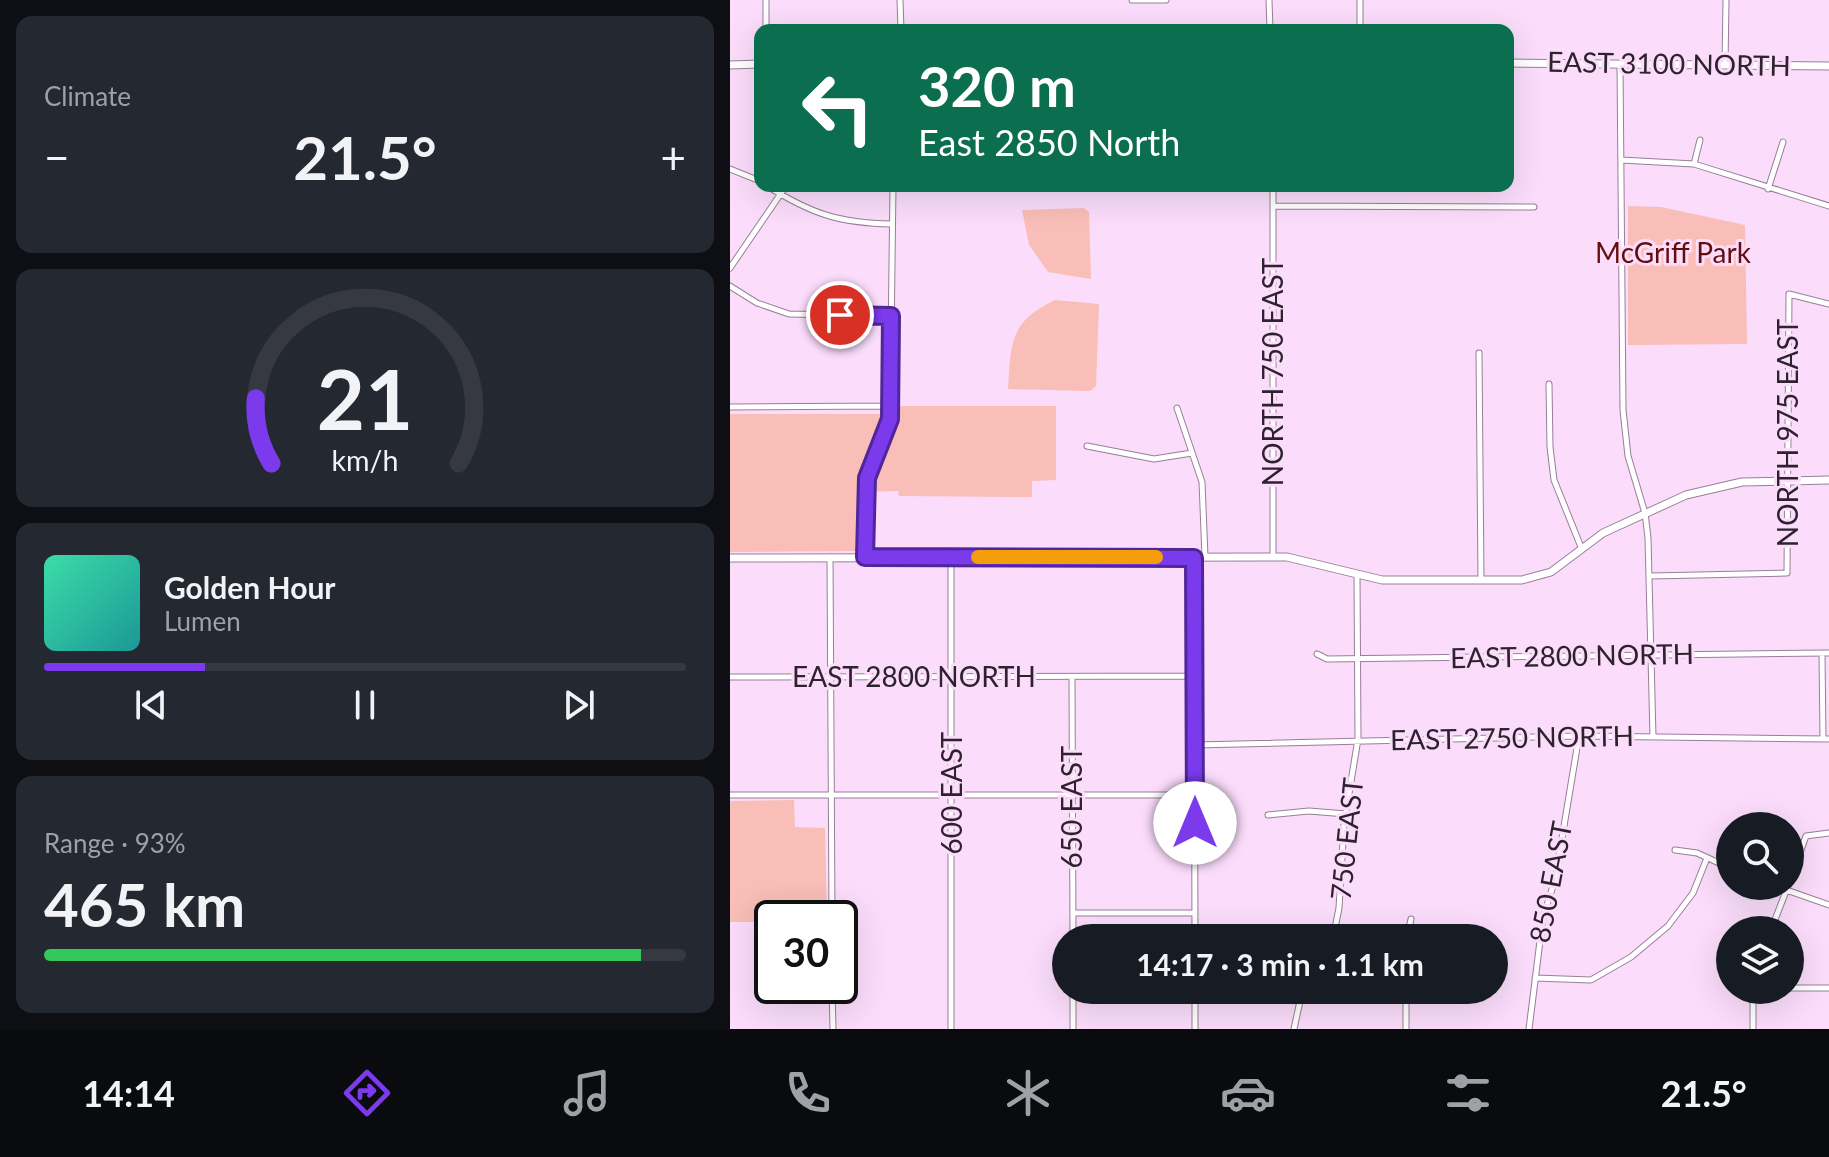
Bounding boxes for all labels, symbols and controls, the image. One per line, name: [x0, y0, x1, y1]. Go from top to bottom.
street label: EAST 3100 NORTH: [1547, 44, 1791, 82]
text: 320 m: [918, 52, 1076, 119]
icon: left: [786, 56, 890, 160]
text: Climate: [44, 80, 131, 112]
text: East 2850 North: [918, 120, 1180, 164]
text: 21.5°: [293, 121, 437, 193]
text: −: [44, 131, 70, 183]
text: +: [660, 131, 686, 183]
park label: McGriff Park: [1595, 235, 1752, 269]
street label: NORTH 750 EAST: [1255, 257, 1289, 486]
pin: [806, 281, 874, 349]
icon: arrive: [818, 293, 862, 337]
street label: NORTH 975 EAST: [1770, 318, 1804, 547]
text: 21: [317, 347, 413, 447]
text: km/h: [332, 443, 398, 477]
text: Golden Hour: [164, 569, 336, 605]
text: Lumen: [164, 605, 241, 637]
street label: EAST 2800 NORTH: [1450, 636, 1694, 674]
street label: EAST 2800 NORTH: [792, 659, 1036, 693]
icon: previous: [129, 683, 173, 727]
icon: pause: [343, 683, 387, 727]
icon: next: [557, 683, 601, 727]
street label: EAST 2750 NORTH: [1390, 718, 1634, 756]
street label: 600 EAST: [934, 731, 968, 854]
street label: 650 EAST: [1054, 745, 1088, 868]
street label: 750 EAST: [1323, 776, 1369, 902]
position arrow: [1153, 781, 1237, 865]
map controls: [1716, 812, 1804, 1004]
button: search: [1716, 812, 1804, 900]
street label: 850 EAST: [1522, 818, 1579, 945]
text: Range · 93%: [44, 827, 186, 859]
text: 465 km: [44, 868, 245, 940]
speed limit sign: 30: [754, 900, 858, 1004]
button: layers: [1716, 916, 1804, 1004]
text: 14:17 · 3 min · 1.1 km: [1136, 946, 1424, 982]
icon: directions: [339, 1065, 395, 1121]
icon: music: [559, 1065, 615, 1121]
icon: phone: [780, 1065, 836, 1121]
icon: climate: [1000, 1065, 1056, 1121]
icon: car: [1220, 1065, 1276, 1121]
icon: filters: [1440, 1065, 1496, 1121]
text: 14:14: [82, 1071, 175, 1115]
text: 21.5°: [1661, 1071, 1747, 1115]

